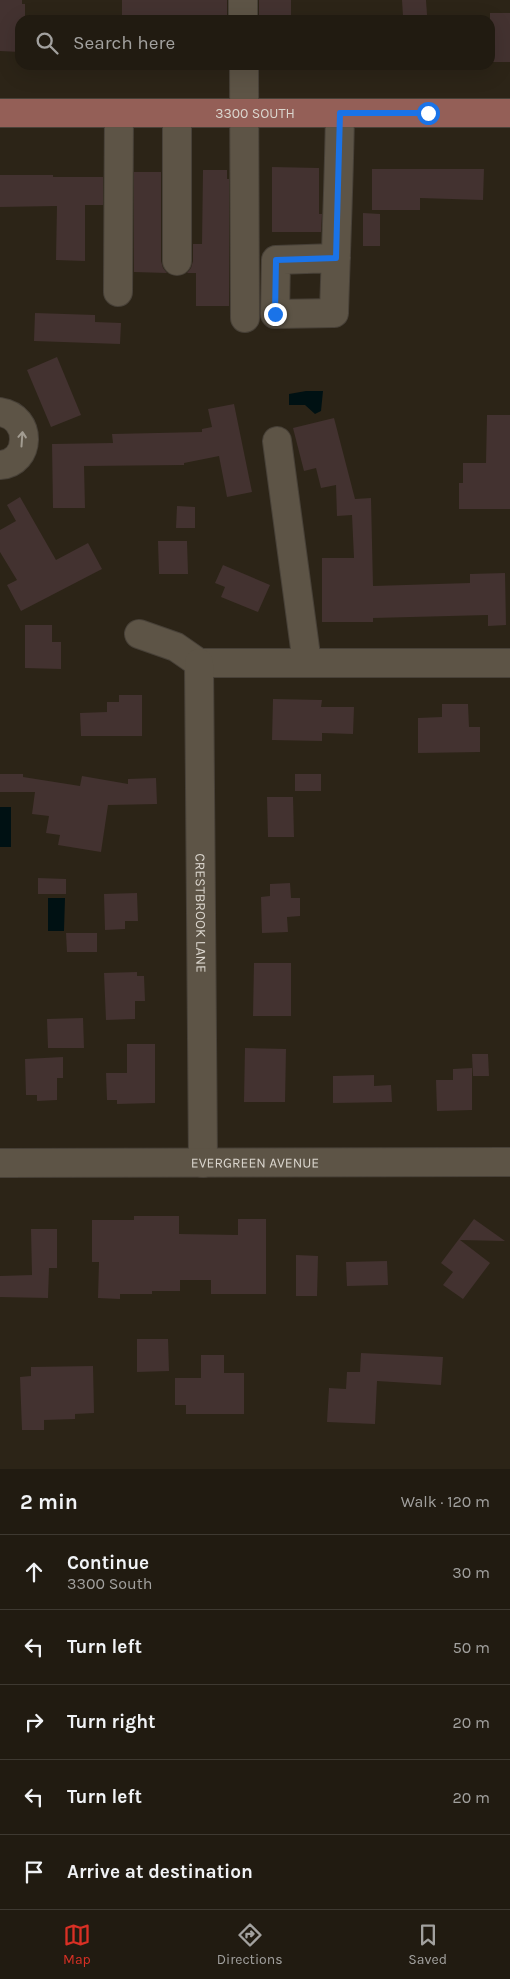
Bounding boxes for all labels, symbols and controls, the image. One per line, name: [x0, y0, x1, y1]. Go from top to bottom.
search box: [15, 15, 495, 70]
icon: search: [33, 29, 61, 57]
text: Search here: [73, 32, 175, 54]
route start: [417, 102, 440, 125]
street label: 3300 SOUTH: [215, 105, 295, 122]
route end: [264, 303, 287, 326]
one-way arrow: [18, 431, 27, 447]
street label: CRESTBROOK LANE: [192, 853, 210, 973]
street label: EVERGREEN AVENUE: [191, 1154, 319, 1171]
text: 2 min: [20, 1490, 78, 1514]
text: Walk · 120 m: [401, 1492, 490, 1511]
text: Continue: [67, 1552, 149, 1574]
icon: ahead: [20, 1558, 48, 1586]
text: 30 m: [452, 1563, 490, 1582]
text: 3300 South: [67, 1574, 152, 1593]
icon: left: [20, 1633, 48, 1661]
text: Turn left: [67, 1636, 142, 1658]
text: 50 m: [453, 1638, 490, 1657]
icon: right: [20, 1708, 48, 1736]
text: Turn right: [67, 1711, 156, 1733]
text: 20 m: [452, 1713, 490, 1732]
icon: left: [20, 1783, 48, 1811]
text: Turn left: [67, 1786, 142, 1808]
text: 20 m: [452, 1788, 490, 1807]
icon: arrive: [20, 1858, 48, 1886]
text: Arrive at destination: [67, 1861, 253, 1883]
tab: Map: [63, 1921, 91, 1968]
tab: Directions: [217, 1921, 283, 1968]
tab: Saved: [408, 1921, 447, 1968]

